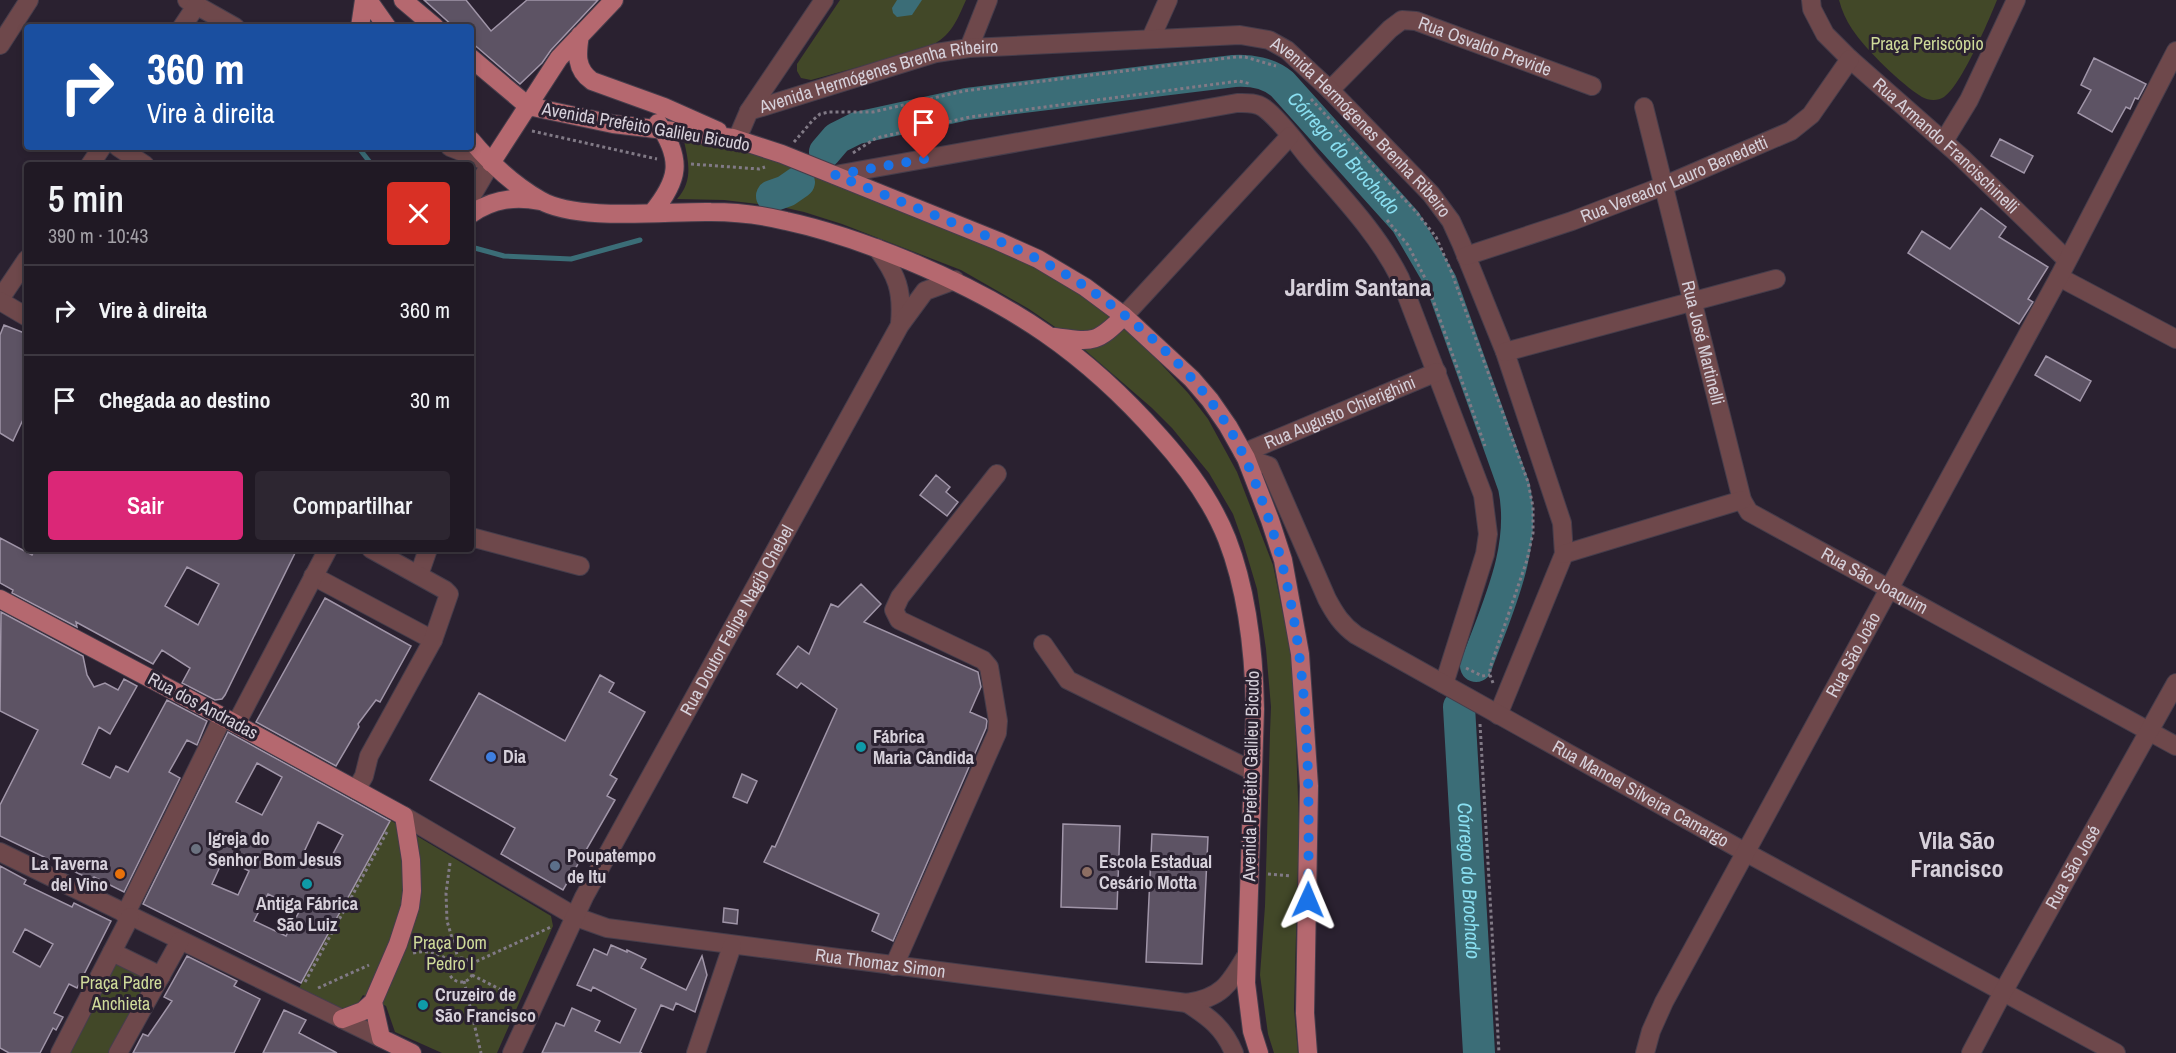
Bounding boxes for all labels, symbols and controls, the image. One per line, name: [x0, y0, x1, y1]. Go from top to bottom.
street label: Rua Osvaldo Previde: [1415, 10, 1555, 82]
street label: Avenida Hermógenes Brenha Ribeiro: [1265, 30, 1457, 222]
park label: Praça Periscópio: [1870, 31, 1984, 56]
street label: Avenida Hermógenes Brenha Ribeiro: [755, 34, 999, 119]
text: 360 m: [147, 41, 245, 97]
icon: right: [48, 48, 126, 126]
street label: Rua Armando Francischinelli: [1868, 72, 2025, 219]
water label: Córrego do Brochado: [1282, 85, 1407, 220]
text: Vire à direita: [147, 95, 275, 131]
street label: Avenida Prefeito Galileu Bicudo: [539, 96, 752, 157]
pin: [898, 97, 949, 159]
icon: arrive: [907, 106, 940, 139]
street label: Rua Vereador Lauro Benedetti: [1577, 129, 1772, 229]
text: 5 min: [48, 175, 124, 223]
button: close: [387, 182, 450, 245]
text: 390 m · 10:43: [48, 222, 148, 249]
district label: Jardim Santana: [1285, 271, 1431, 303]
street label: Rua José Martinelli: [1676, 278, 1731, 407]
icon: right: [48, 294, 81, 327]
text: Vire à direita: [99, 295, 207, 325]
text: 360 m: [400, 295, 450, 325]
street label: Rua Augusto Chierighini: [1260, 369, 1419, 455]
icon: arrive: [48, 384, 81, 417]
text: Chegada ao destino: [99, 385, 270, 415]
text: 30 m: [410, 385, 450, 415]
button: Sair: [48, 471, 243, 540]
button: Compartilhar: [255, 471, 450, 540]
street label: Rua Doutor Felipe Nagib Chebel: [674, 520, 799, 720]
street label: Rua São Joaquim: [1817, 541, 1933, 620]
street label: Rua São João: [1819, 607, 1886, 702]
street label: Rua dos Andradas: [144, 666, 263, 745]
street label: Avenida Prefeito Galileu Bicudo: [1236, 670, 1265, 883]
place label: Fábrica Maria Cândida: [873, 724, 975, 770]
street label: Rua Manoel Silveira Camargo: [1548, 734, 1734, 853]
marker: Fábrica Maria Cândida: [854, 740, 868, 754]
place label: Dia: [503, 744, 527, 769]
marker: Dia: [484, 750, 498, 764]
water label: Córrego do Brochado: [1452, 802, 1488, 960]
street label: Rua São José: [2039, 820, 2106, 913]
district label: Vila São Francisco: [1911, 824, 2003, 884]
place label: Igreja do Senhor Bom Jesus: [208, 826, 342, 872]
marker: Igreja do Senhor Bom Jesus: [189, 842, 203, 856]
place label: Poupatempo de Itu: [567, 843, 656, 889]
place label: Escola Estadual Cesário Motta: [1099, 849, 1212, 895]
place label: La Taverna del Vino: [31, 851, 109, 897]
marker: Poupatempo de Itu: [548, 859, 562, 873]
marker: Escola Estadual Cesário Motta: [1080, 865, 1094, 879]
marker: La Taverna del Vino: [113, 867, 127, 881]
position arrow: [1276, 868, 1340, 932]
marker: Antiga Fábrica São Luiz: [300, 877, 314, 891]
place label: Antiga Fábrica São Luiz: [256, 891, 359, 937]
park label: Praça Dom Pedro I: [413, 930, 487, 976]
street label: Rua Thomaz Simon: [814, 942, 947, 984]
park label: Praça Padre Anchieta: [80, 970, 162, 1016]
place label: Cruzeiro de São Francisco: [435, 982, 536, 1028]
marker: Cruzeiro de São Francisco: [416, 998, 430, 1012]

